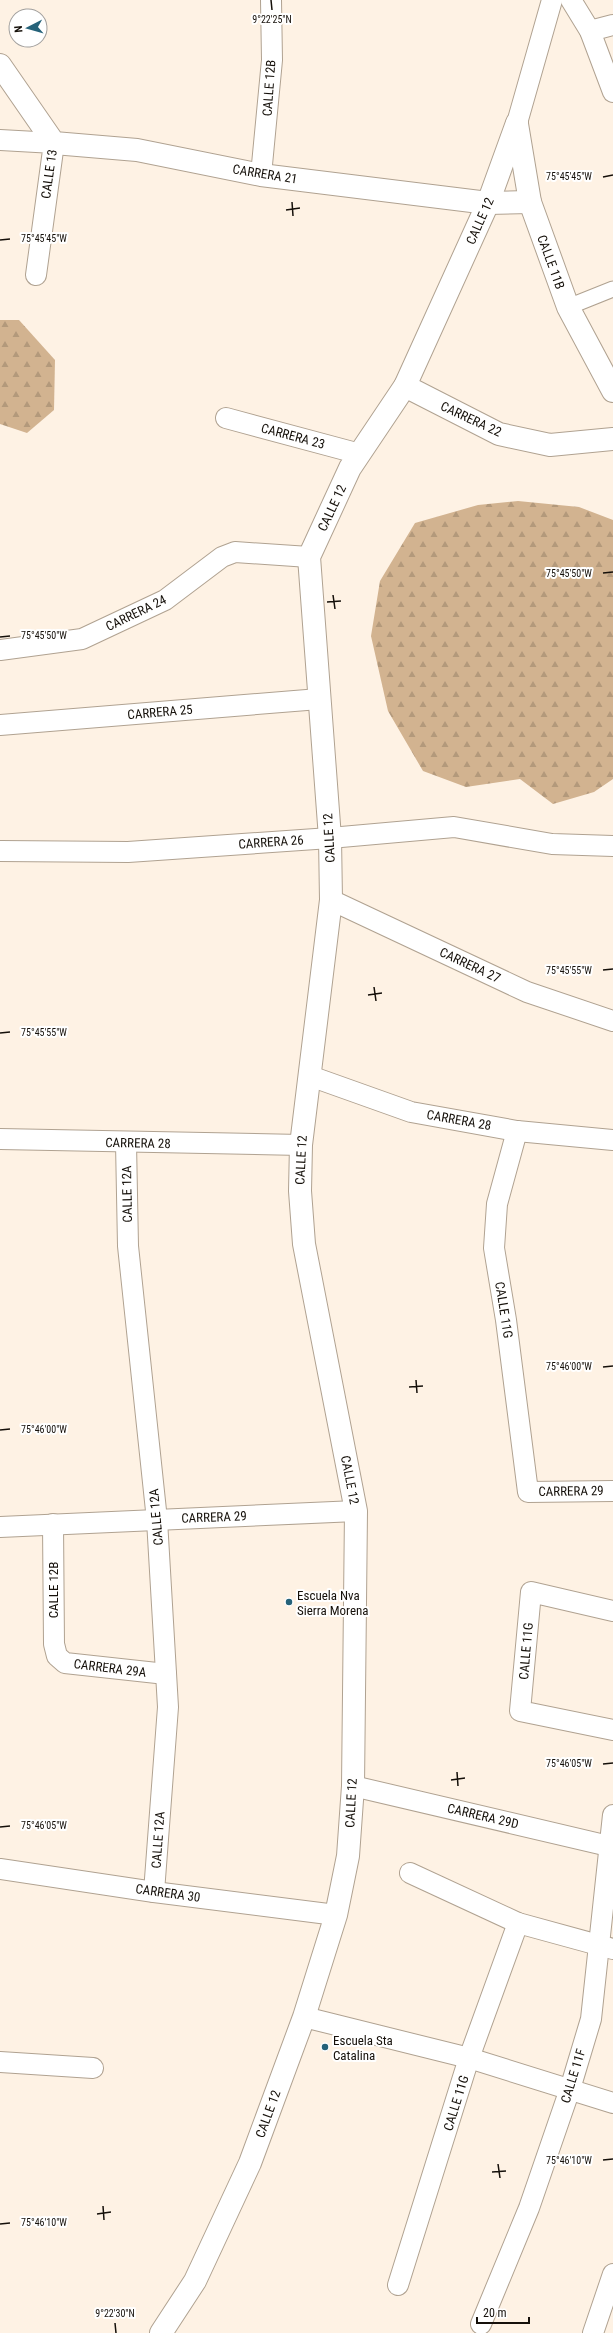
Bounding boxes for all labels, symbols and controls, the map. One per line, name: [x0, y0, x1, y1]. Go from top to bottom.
north arrow: [8, 8, 48, 48]
text: 9°22'25"N: [252, 14, 292, 25]
text: N: [12, 25, 25, 33]
street label: CALLE 12B: [260, 59, 278, 117]
street label: CALLE 13: [38, 148, 60, 200]
street label: CARRERA 21: [232, 161, 298, 187]
text: 75°45'45"W: [546, 171, 592, 182]
street label: CALLE 12: [463, 195, 497, 247]
text: 75°45'45"W: [21, 233, 67, 244]
street label: CALLE 11B: [534, 233, 568, 291]
street label: CARRERA 22: [438, 398, 504, 440]
street label: CARRERA 23: [260, 420, 326, 452]
street label: CALLE 12: [315, 482, 349, 534]
text: 75°45'50"W: [546, 568, 592, 579]
street label: CARRERA 24: [103, 592, 169, 634]
text: 75°45'50"W: [21, 630, 67, 641]
street label: CARRERA 25: [127, 702, 193, 722]
street label: CALLE 12: [320, 813, 338, 863]
street label: CARRERA 26: [238, 832, 304, 852]
street label: CARRERA 27: [437, 944, 503, 986]
text: 75°45'55"W: [546, 965, 592, 976]
text: 75°45'55"W: [21, 1027, 67, 1038]
street label: CARRERA 28: [426, 1107, 492, 1133]
street label: CARRERA 28: [105, 1135, 171, 1151]
street label: CALLE 12: [292, 1135, 310, 1185]
street label: CALLE 12A: [119, 1165, 135, 1223]
street label: CALLE 11G: [492, 1281, 516, 1339]
text: 75°46'00"W: [546, 1361, 592, 1372]
text: 75°46'00"W: [21, 1424, 67, 1435]
street label: CALLE 12: [338, 1454, 362, 1506]
street label: CARRERA 29: [538, 1483, 604, 1499]
street label: CALLE 12A: [146, 1487, 166, 1546]
street label: CARRERA 29: [181, 1508, 247, 1526]
street label: CALLE 12B: [46, 1562, 61, 1618]
place label: Escuela Nva Sierra Morena: [297, 1588, 369, 1618]
marker: Escuela Nva Sierra Morena: [284, 1597, 294, 1607]
street label: CALLE 11G: [516, 1622, 536, 1680]
street label: CARRERA 29A: [73, 1656, 148, 1680]
text: 75°46'05"W: [546, 1758, 592, 1769]
street label: CALLE 12: [342, 1778, 360, 1828]
street label: CARRERA 29D: [446, 1801, 520, 1831]
street label: CALLE 12A: [149, 1811, 168, 1869]
text: 75°46'05"W: [21, 1820, 67, 1831]
street label: CARRERA 30: [135, 1881, 201, 1905]
place label: Escuela Sta Catalina: [333, 2033, 393, 2063]
marker: Escuela Sta Catalina: [320, 2042, 330, 2052]
street label: CALLE 11F: [558, 2047, 588, 2105]
street label: CALLE 11G: [440, 2073, 472, 2133]
street label: CALLE 12: [252, 2088, 284, 2140]
text: 75°46'10"W: [546, 2155, 592, 2166]
text: 75°46'10"W: [21, 2217, 67, 2228]
scale bar: [477, 2299, 529, 2325]
text: 20 m: [483, 2306, 507, 2320]
text: 9°22'30"N: [95, 2308, 135, 2319]

